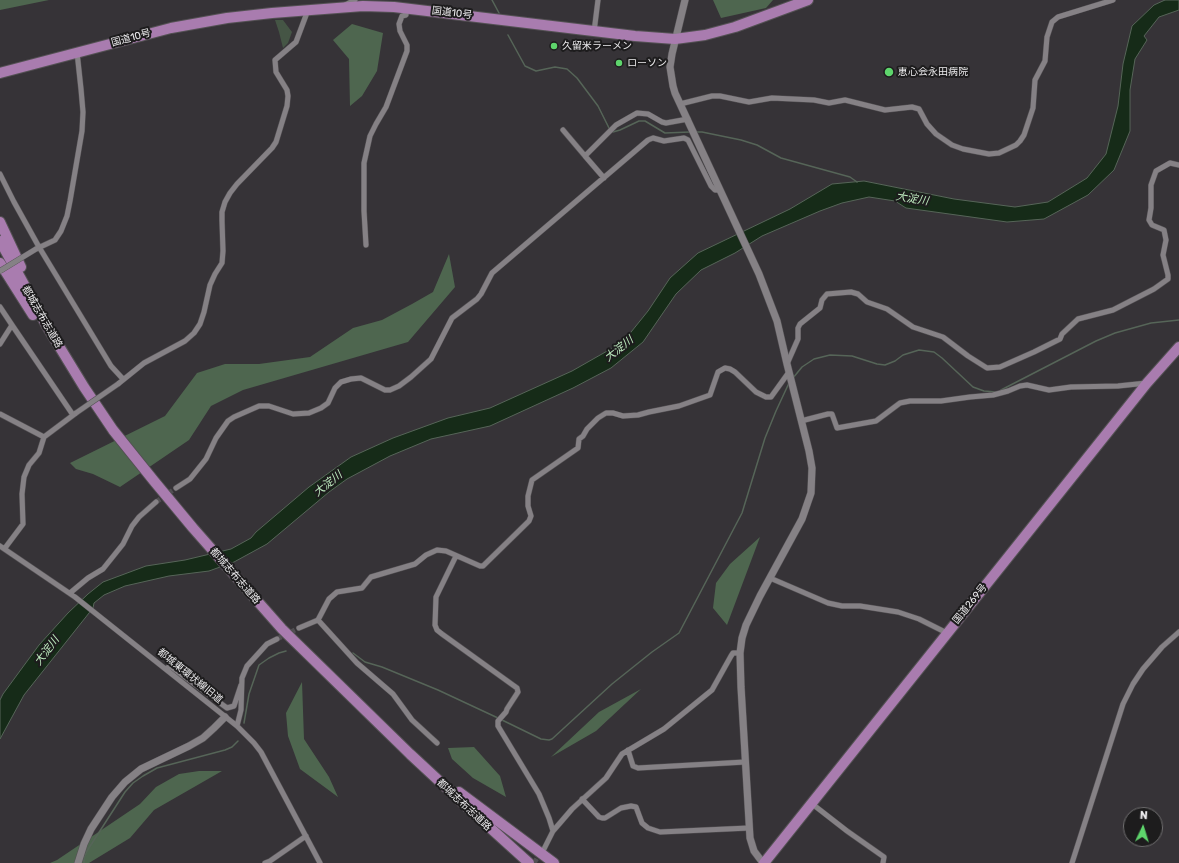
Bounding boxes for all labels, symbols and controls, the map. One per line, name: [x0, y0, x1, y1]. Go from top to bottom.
street label: 国道10号: [431, 5, 473, 21]
street label: 国道10号: [110, 27, 152, 49]
place label: 久留米ラーメン: [562, 40, 632, 52]
marker: 久留米ラーメン: [549, 41, 559, 51]
place label: ローソン: [627, 57, 667, 69]
marker: ローソン: [614, 58, 624, 68]
marker: 恵心会永田病院: [883, 66, 895, 78]
place label: 恵心会永田病院: [898, 66, 968, 78]
water label: 大淀川: [895, 190, 929, 208]
street label: 都城志布志道路: [19, 284, 65, 350]
water label: 大淀川: [602, 334, 636, 364]
water label: 大淀川: [311, 468, 345, 500]
street label: 都城志布志道路: [208, 546, 262, 606]
street label: 国道269号: [950, 582, 990, 626]
water label: 大淀川: [32, 634, 62, 668]
street label: 都城東環状線旧道: [155, 646, 225, 706]
street label: 都城志布志道路: [434, 777, 494, 833]
north arrow: [1123, 807, 1163, 847]
text: N: [1139, 809, 1148, 822]

